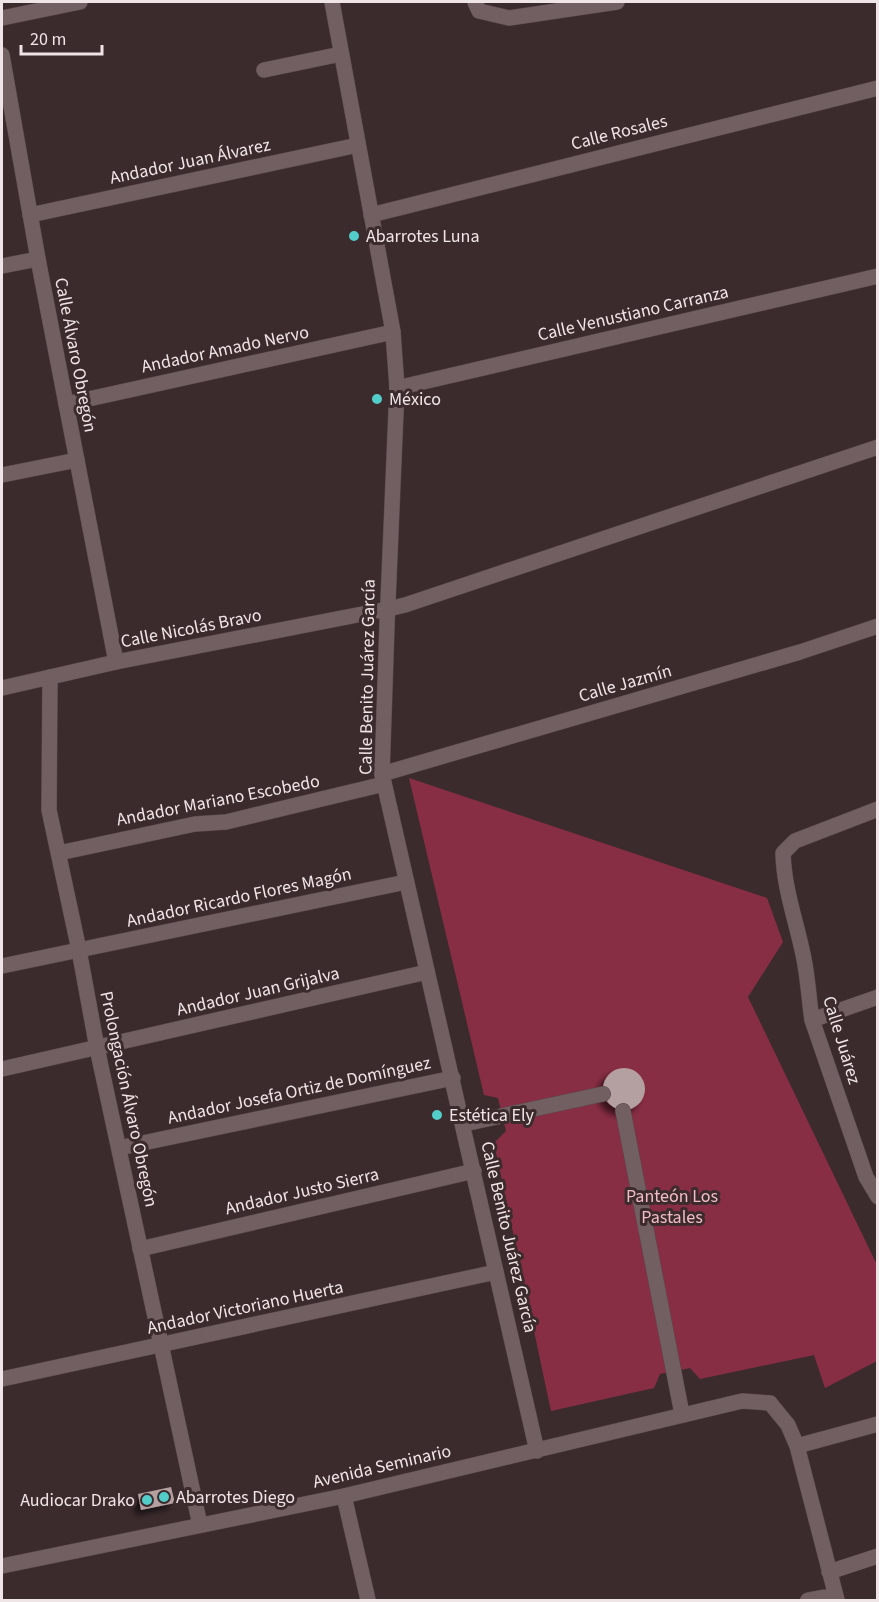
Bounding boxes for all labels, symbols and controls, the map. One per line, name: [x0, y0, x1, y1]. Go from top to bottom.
scale bar: [21, 18, 102, 56]
text: 20 m: [30, 27, 66, 52]
street label: Calle Rosales: [568, 108, 670, 157]
street label: Andador Juan Álvarez: [108, 132, 273, 191]
place label: Abarrotes Luna: [366, 224, 480, 249]
marker: Abarrotes Luna: [347, 229, 361, 243]
street label: Calle Álvaro Obregón: [48, 276, 103, 435]
street label: Calle Venustiano Carranza: [535, 279, 731, 348]
street label: Andador Amado Nervo: [139, 320, 311, 379]
place label: México: [389, 387, 441, 412]
marker: México: [370, 392, 384, 406]
street label: Calle Benito Juárez García: [353, 579, 382, 775]
street label: Calle Nicolás Bravo: [118, 603, 264, 654]
street label: Calle Jazmín: [576, 658, 675, 709]
street label: Andador Mariano Escobedo: [114, 769, 322, 832]
street label: Andador Ricardo Flores Magón: [124, 861, 354, 934]
street label: Andador Juan Grijalva: [174, 961, 342, 1022]
street label: Prolongación Álvaro Obregón: [93, 989, 164, 1209]
street label: Calle Juárez: [816, 993, 867, 1088]
street label: Andador Josefa Ortiz de Domínguez: [165, 1050, 433, 1131]
place label: Estética Ely: [449, 1103, 535, 1128]
marker: Estética Ely: [430, 1108, 444, 1122]
street label: Calle Benito Juárez García: [474, 1139, 543, 1335]
street label: Andador Justo Sierra: [223, 1162, 381, 1221]
park label: Panteón Los Pastales: [626, 1184, 718, 1230]
street label: Andador Victoriano Huerta: [145, 1274, 346, 1341]
street label: Avenida Seminario: [311, 1438, 454, 1495]
place label: Abarrotes Diego: [176, 1485, 295, 1510]
place label: Audiocar Drako: [20, 1488, 135, 1513]
marker: Abarrotes Diego: [157, 1490, 171, 1504]
marker: Audiocar Drako: [140, 1493, 154, 1507]

